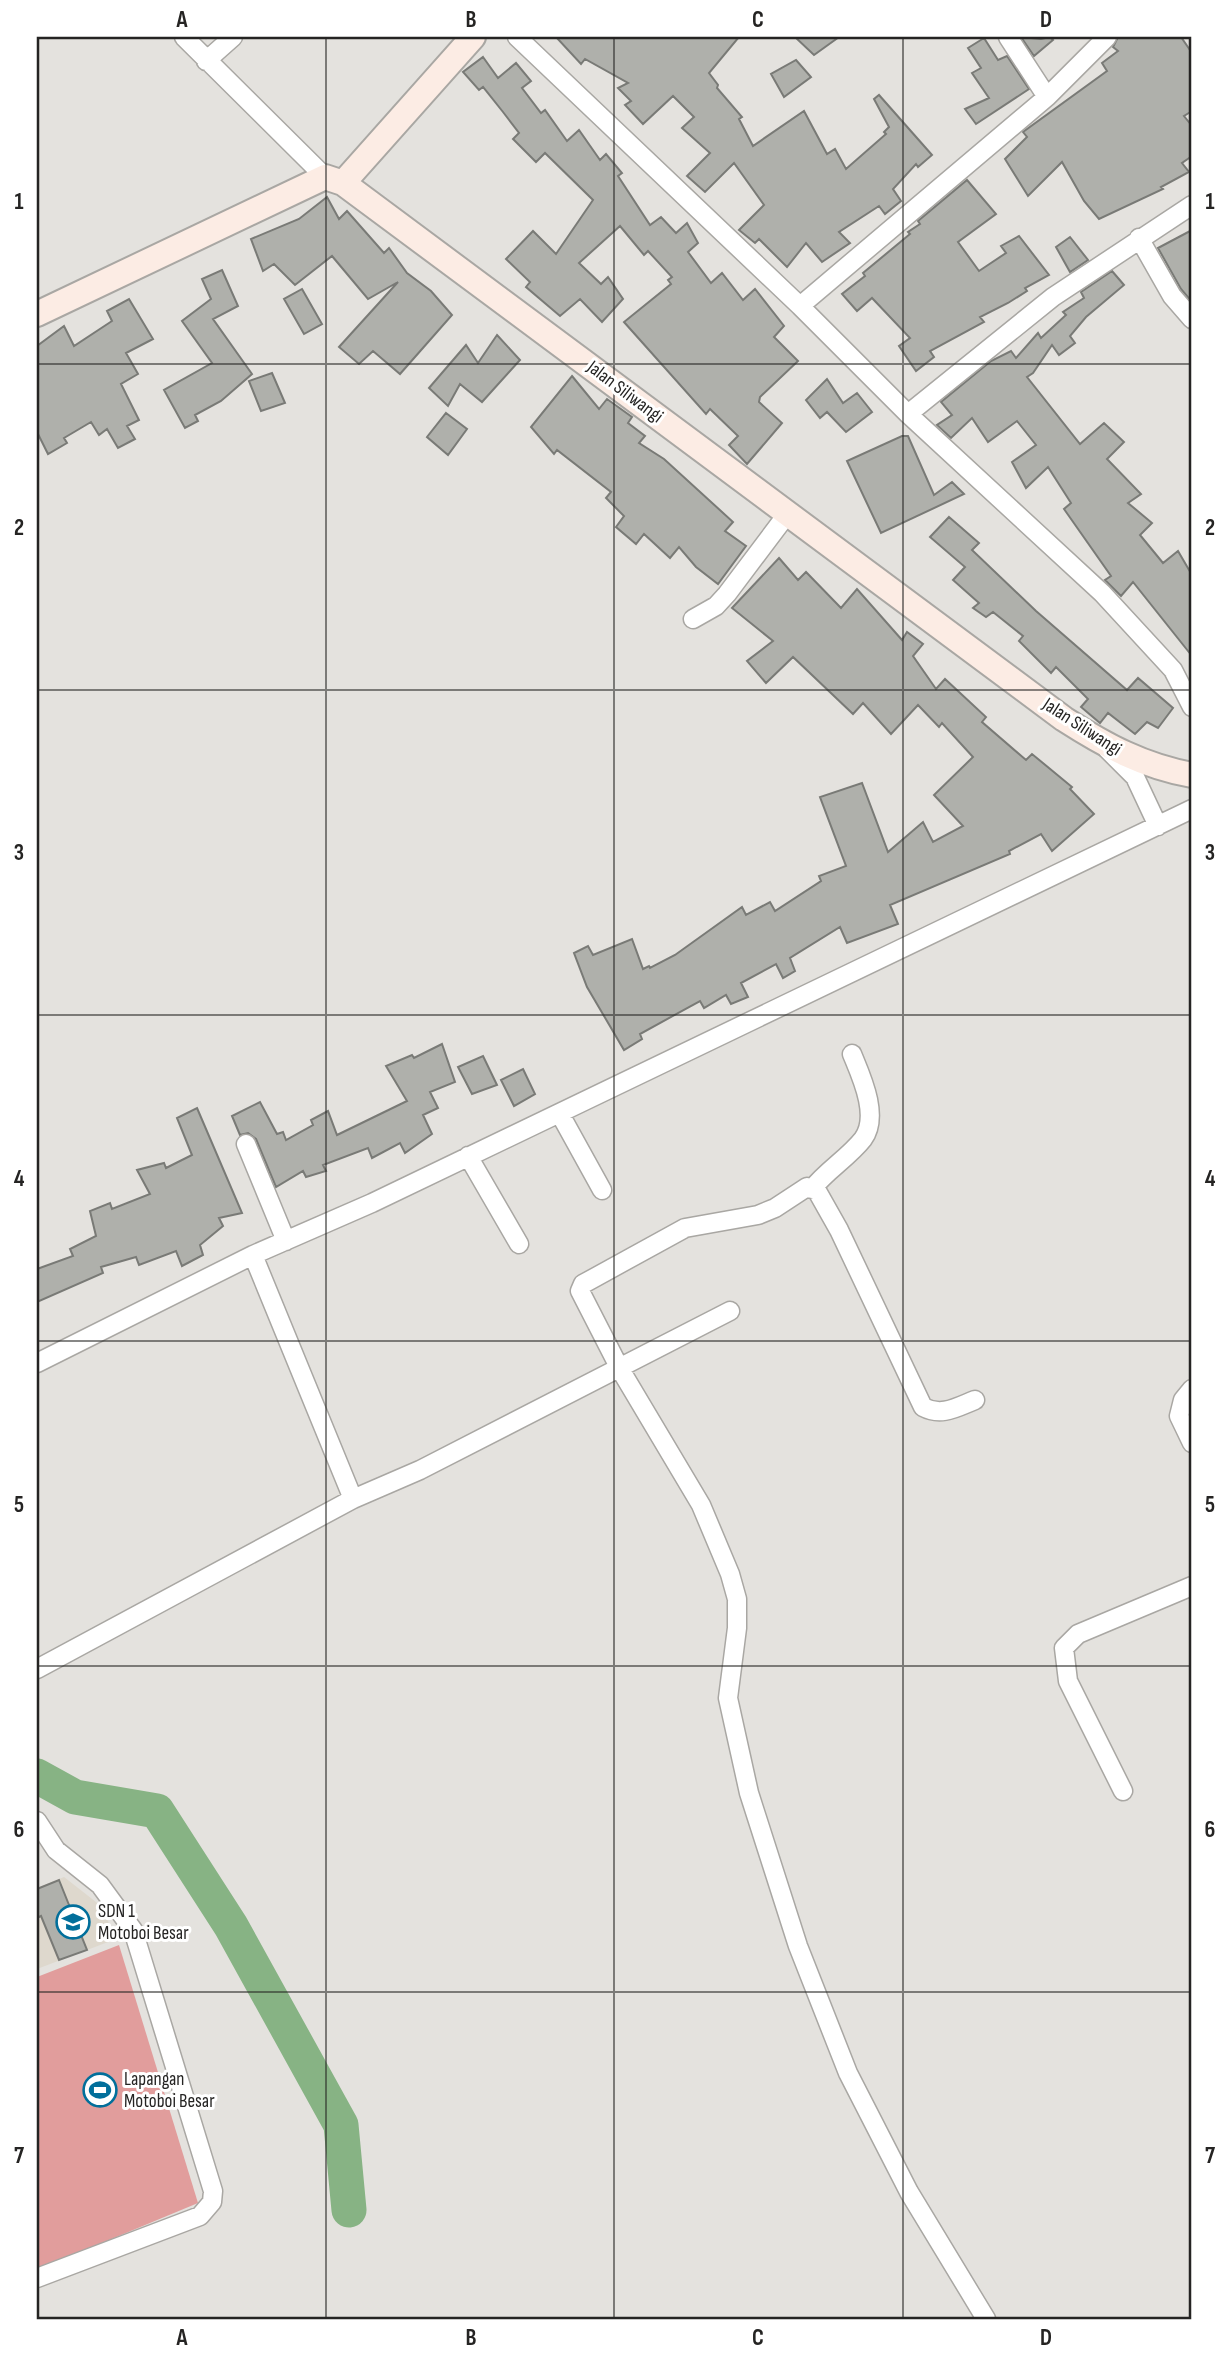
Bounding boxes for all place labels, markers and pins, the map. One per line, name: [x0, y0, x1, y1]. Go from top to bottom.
place label: SDN 1 Motoboi Besar: [98, 1900, 189, 1945]
school or university icon: SDN 1 Motoboi Besar: [54, 1903, 92, 1941]
place label: Lapangan Motoboi Besar: [124, 2068, 215, 2113]
sports icon: Lapangan Motoboi Besar: [81, 2071, 119, 2109]

